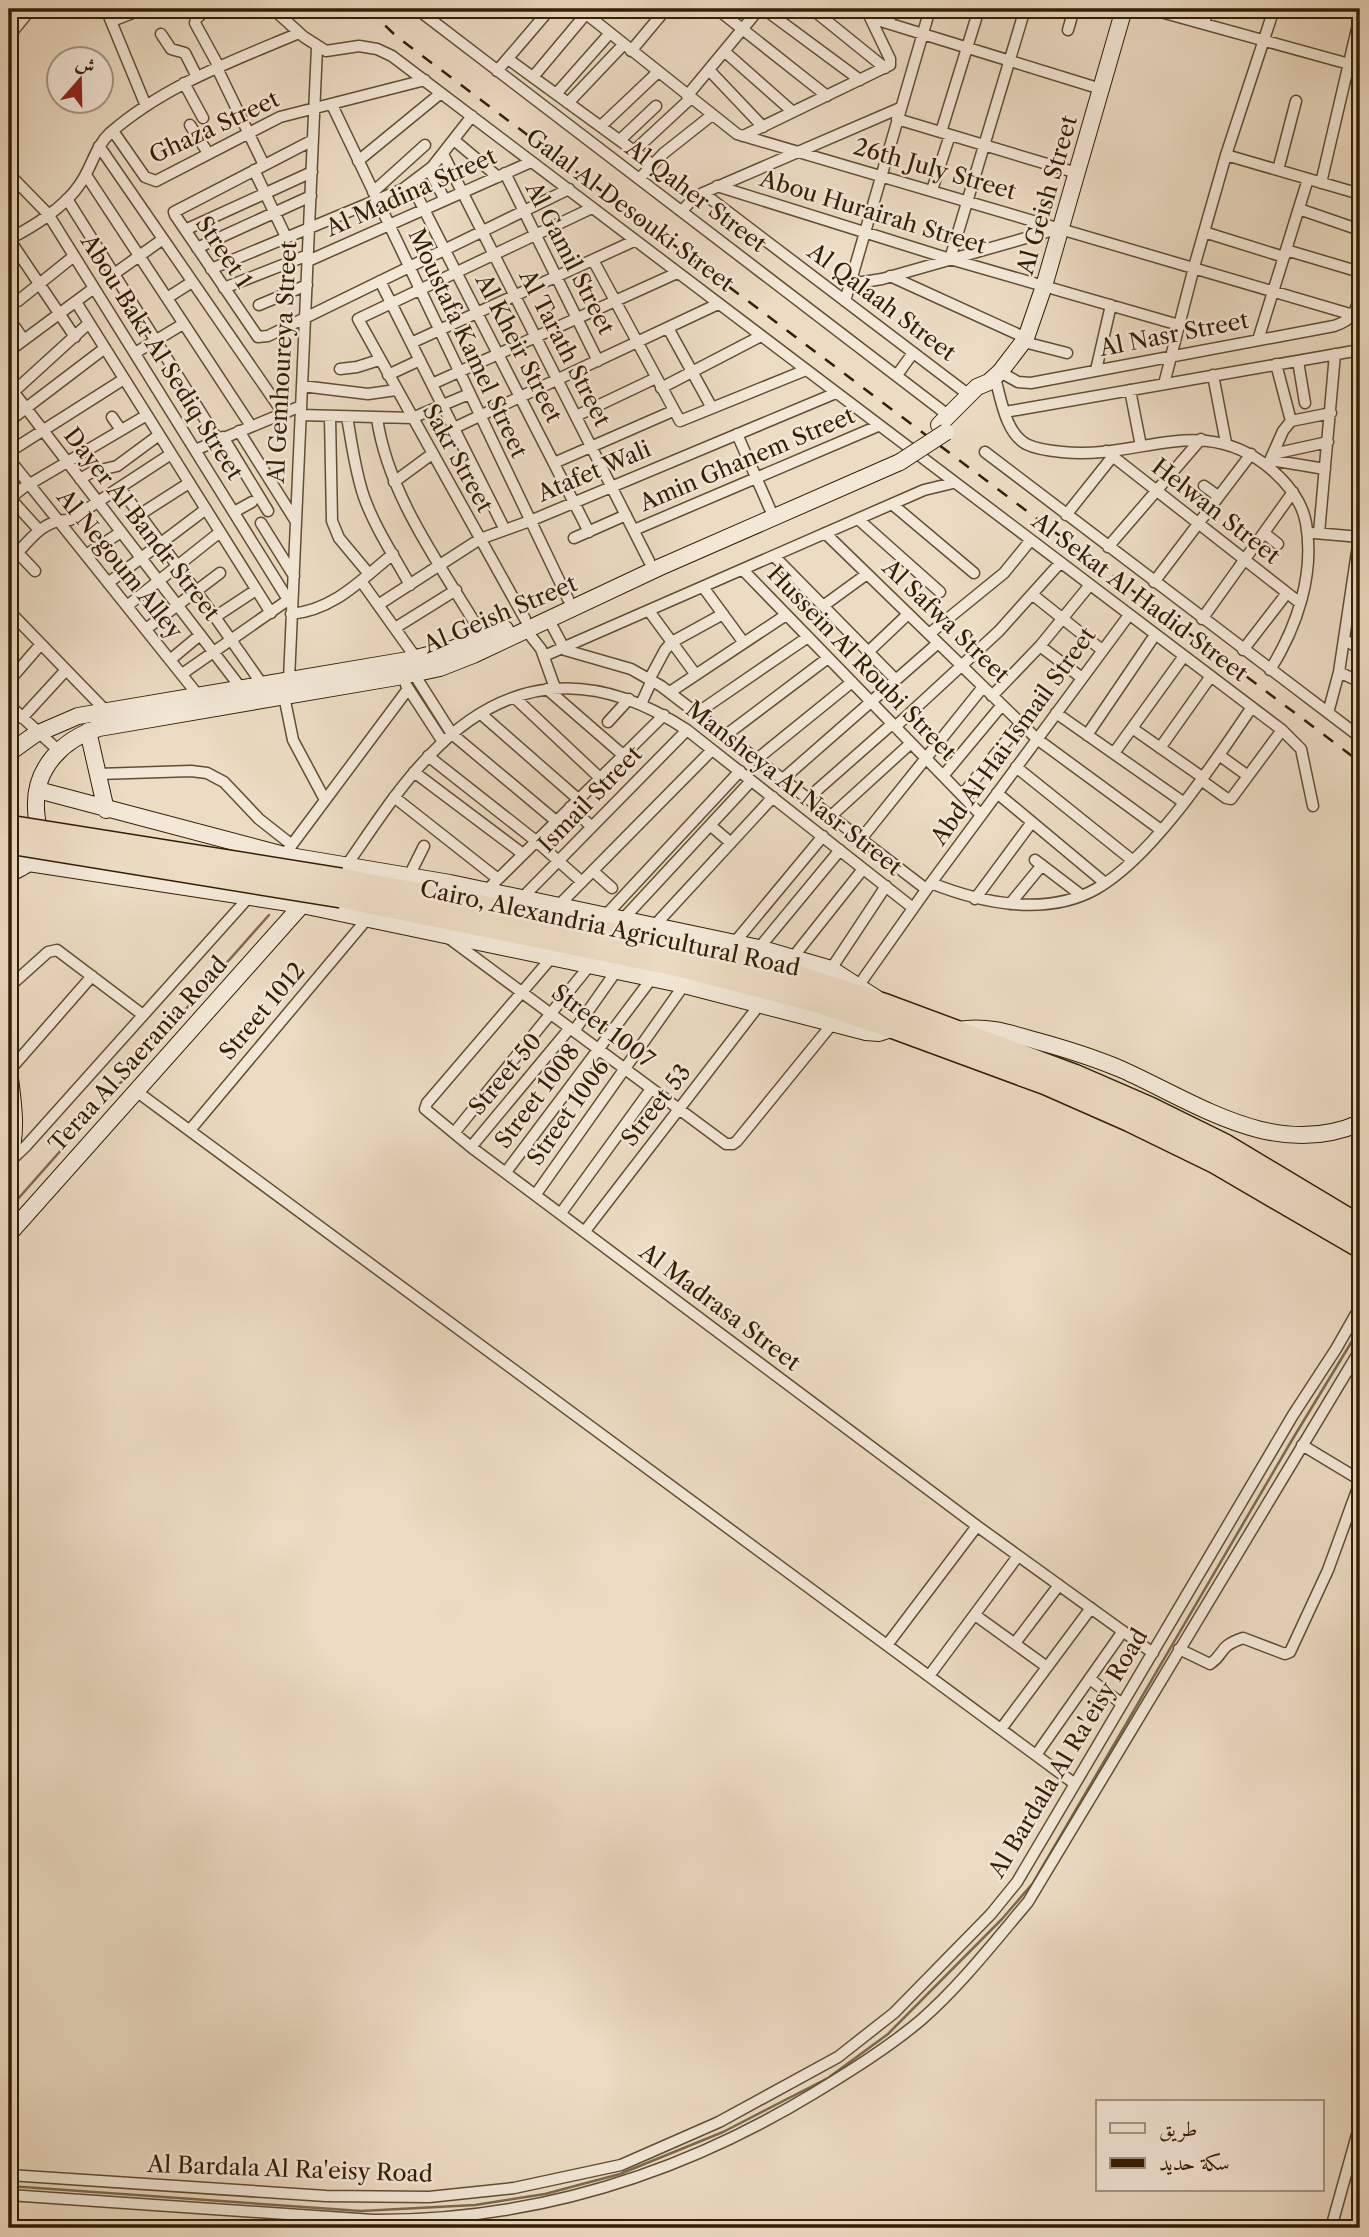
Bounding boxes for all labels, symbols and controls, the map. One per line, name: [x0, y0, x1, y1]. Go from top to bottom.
north arrow: [46, 46, 116, 116]
text: ش: [73, 50, 98, 79]
street label: Ghaza Street: [145, 85, 283, 169]
street label: Al Geish Street: [1011, 112, 1083, 279]
street label: Galal Al Desouki Street: [521, 123, 739, 297]
street label: 26th July Street: [851, 132, 1019, 206]
street label: Al Qaher Street: [619, 133, 772, 258]
street label: Al Madina Street: [320, 142, 501, 243]
street label: Abou Hurairah Street: [756, 164, 989, 260]
street label: Al Gamil Street: [519, 176, 620, 339]
street label: Street 1: [190, 211, 258, 294]
street label: Moustafa Kamel Street: [403, 224, 533, 462]
street label: Abou Bakr Al Sediq Street: [74, 228, 249, 485]
street label: Al Qalaah Street: [802, 237, 962, 367]
street label: Al Gemhoureya Street: [262, 240, 302, 485]
street label: Al Tarath Street: [513, 264, 617, 431]
street label: Al Kheir Street: [469, 268, 568, 427]
street label: Al Nasr Street: [1096, 306, 1251, 362]
street label: Sakr Street: [417, 399, 499, 517]
street label: Amin Ghanem Street: [634, 401, 859, 517]
street label: Dayer Al Bandr Street: [58, 422, 226, 626]
street label: Atafet Wali: [532, 435, 655, 508]
street label: Helwan Street: [1146, 452, 1286, 570]
street label: Al Negoum Alley: [51, 483, 189, 645]
street label: Al Sekat Al Hadid Street: [1026, 506, 1253, 687]
street label: Al Safwa Street: [876, 553, 1015, 689]
street label: Hussein Al Roubi Street: [762, 560, 962, 766]
street label: Al Geish Street: [418, 569, 581, 659]
street label: Abd Al Hai Ismail Street: [924, 622, 1101, 851]
street label: Mansheya Al Nasr Street: [680, 695, 908, 881]
street label: Ismail Street: [532, 740, 648, 858]
street label: Cairo, Alexandria Agricultural Road: [417, 874, 803, 982]
street label: Teraa Al Saerania Road: [43, 951, 233, 1157]
street label: Street 1012: [213, 957, 311, 1065]
street label: Street 1007: [546, 978, 660, 1074]
street label: Street 50: [463, 1027, 547, 1121]
street label: Street 1008: [489, 1038, 585, 1154]
street label: Street 1006: [521, 1053, 615, 1171]
street label: Street 53: [615, 1058, 697, 1152]
street label: Al Madrasa Street: [633, 1237, 806, 1377]
street label: Al Bardala Al Ra'eisy Road: [982, 1623, 1154, 1884]
legend: [1096, 2100, 1324, 2192]
text: طريق: [1159, 2116, 1197, 2142]
street label: Al Bardala Al Ra'eisy Road: [146, 2150, 433, 2188]
text: سكة حديد: [1159, 2150, 1230, 2176]

